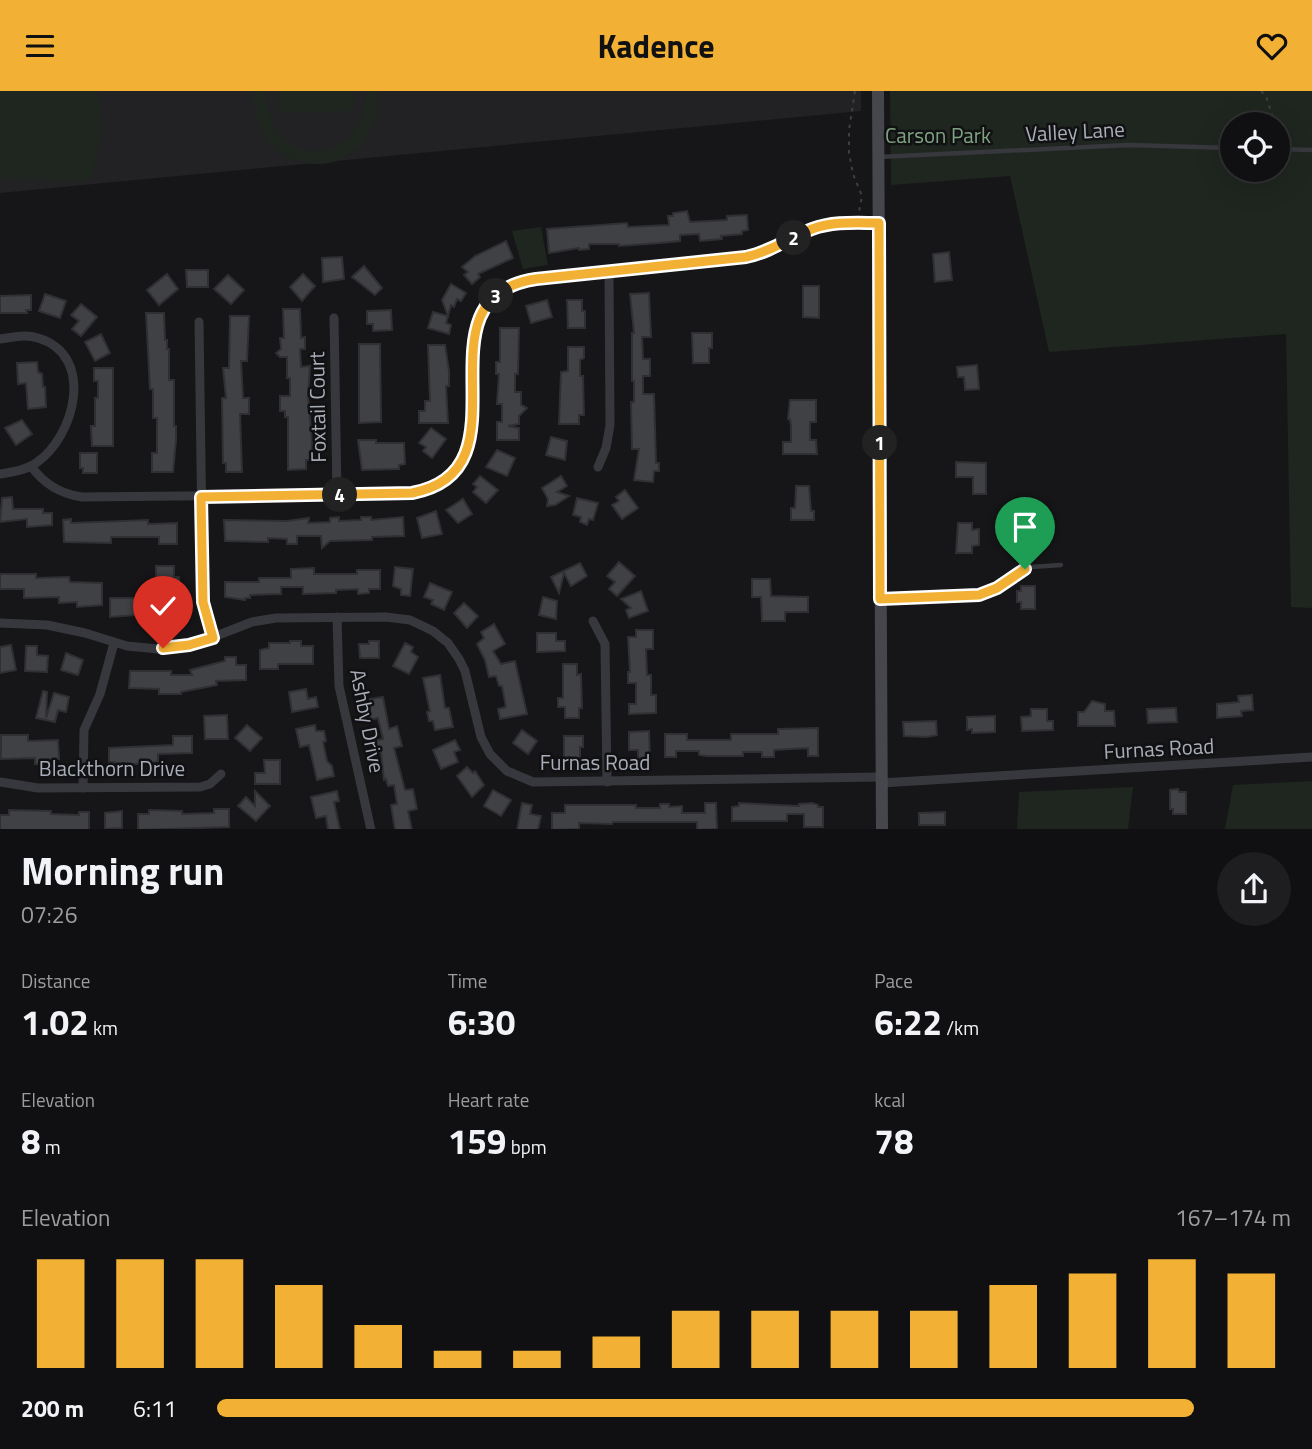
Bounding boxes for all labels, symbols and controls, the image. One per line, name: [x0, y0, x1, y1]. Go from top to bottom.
text: Kadence: [597, 22, 715, 70]
icon: menu: [21, 27, 59, 65]
icon: heart: [1253, 27, 1291, 65]
street label: Valley Lane: [1024, 112, 1125, 150]
map controls: [1220, 112, 1290, 182]
button: locate: [1220, 112, 1290, 182]
park label: Carson Park: [885, 119, 991, 151]
pin: 2: [776, 221, 812, 255]
text: 2: [788, 223, 799, 252]
pin: 3: [478, 279, 514, 313]
text: 3: [490, 281, 501, 310]
street label: Foxtail Court: [300, 351, 334, 463]
pin: 1: [862, 425, 898, 461]
text: 1: [874, 428, 885, 457]
pin: 4: [322, 477, 358, 513]
text: 4: [334, 480, 345, 509]
pin: [995, 497, 1055, 569]
icon: arrive: [1006, 508, 1044, 546]
pin: [133, 576, 193, 648]
icon: check: [144, 587, 182, 625]
street label: Ashby Drive: [342, 666, 394, 775]
street label: Furnas Road: [1103, 729, 1215, 767]
street label: Furnas Road: [540, 746, 650, 778]
street label: Blackthorn Drive: [39, 752, 185, 784]
text: Morning run: [21, 842, 224, 900]
button: share: [1217, 852, 1291, 926]
text: 07:26: [21, 897, 78, 932]
text: Distance: [21, 966, 90, 995]
text: Time: [448, 966, 487, 995]
text: Pace: [874, 966, 913, 995]
text: 1.02: [21, 995, 89, 1049]
text: 6:30: [448, 995, 515, 1049]
text: 6:22: [874, 995, 942, 1049]
text: km: [89, 1013, 118, 1042]
text: /km: [942, 1013, 979, 1042]
text: Elevation: [21, 1085, 95, 1114]
text: Heart rate: [448, 1085, 529, 1114]
text: kcal: [874, 1085, 905, 1114]
text: 8: [21, 1114, 41, 1168]
text: 159: [448, 1114, 506, 1168]
text: 78: [874, 1114, 914, 1168]
text: m: [41, 1132, 61, 1161]
text: bpm: [506, 1132, 547, 1161]
text: Elevation: [21, 1200, 110, 1235]
text: 167–174 m: [1175, 1200, 1291, 1235]
text: 200 m: [21, 1391, 84, 1426]
text: 6:11: [133, 1391, 177, 1426]

